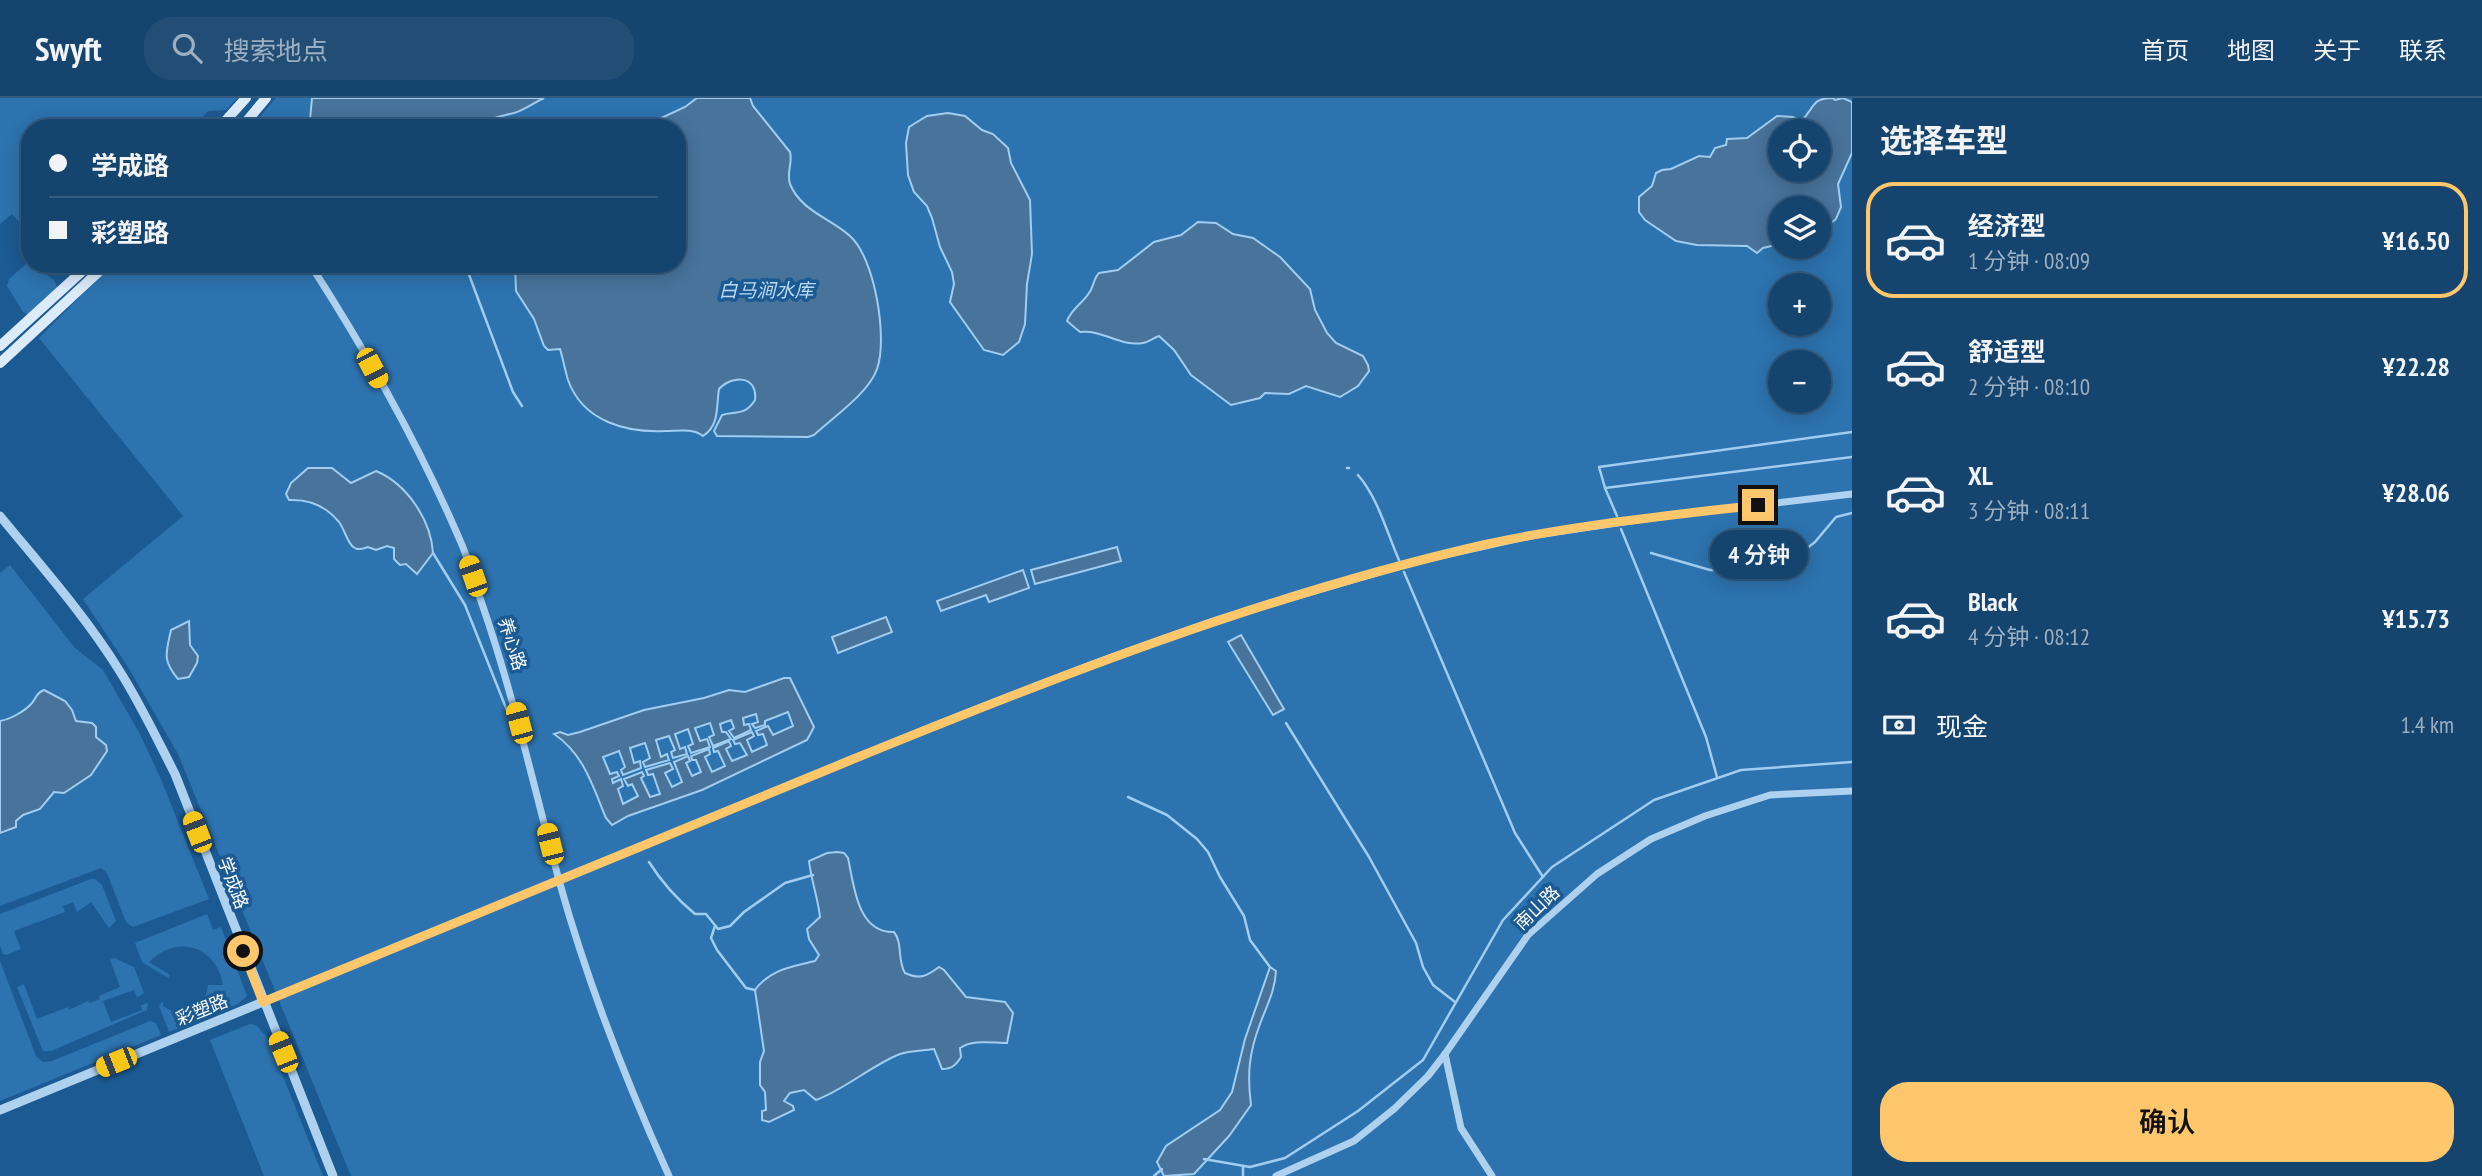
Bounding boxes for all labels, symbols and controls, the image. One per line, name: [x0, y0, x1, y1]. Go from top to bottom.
search box: [144, 17, 634, 80]
text: Swyft: [35, 27, 102, 70]
icon: search: [168, 29, 206, 67]
text: 搜索地点: [224, 34, 328, 67]
text: 首页: [2141, 35, 2189, 66]
text: 地图: [2227, 35, 2275, 66]
text: 关于: [2313, 35, 2361, 66]
text: 联系: [2399, 35, 2447, 66]
map controls: [1768, 119, 1831, 413]
button: locate: [1768, 119, 1831, 182]
text: 选择车型: [1880, 119, 2008, 161]
text: 学成路: [91, 149, 169, 182]
button: layers: [1768, 196, 1831, 259]
icon: car: [1884, 209, 1947, 272]
text: 经济型: [1968, 209, 2046, 242]
text: 彩塑路: [91, 216, 169, 249]
text: ¥16.50: [2382, 224, 2450, 257]
text: 1 分钟 · 08:09: [1968, 246, 2090, 275]
button: +: [1768, 273, 1831, 336]
water label: 白马涧水库: [718, 278, 816, 302]
icon: car: [1884, 335, 1947, 398]
text: 舒适型: [1968, 335, 2046, 368]
car: [353, 345, 392, 391]
button: −: [1768, 350, 1831, 413]
text: ¥22.28: [2382, 350, 2450, 383]
text: 2 分钟 · 08:10: [1968, 372, 2090, 401]
text: XL: [1968, 459, 1993, 492]
icon: car: [1884, 461, 1947, 524]
text: ¥28.06: [2382, 476, 2450, 509]
route end: [1742, 489, 1774, 521]
text: 3 分钟 · 08:11: [1968, 496, 2090, 525]
callout: 4 分钟: [1709, 530, 1807, 578]
text: 4 分钟: [1728, 540, 1790, 569]
car: [457, 553, 490, 599]
text: Black: [1968, 585, 2018, 618]
icon: car: [1884, 587, 1947, 650]
text: ¥15.73: [2382, 602, 2450, 635]
street label: 养心路: [493, 615, 532, 673]
text: 4 分钟 · 08:12: [1968, 622, 2090, 651]
car: [504, 700, 535, 746]
icon: cash: [1880, 706, 1918, 744]
text: 现金: [1936, 710, 1988, 743]
text: 1.4 km: [2400, 710, 2454, 739]
car: [180, 809, 215, 855]
car: [535, 821, 566, 867]
street label: 学成路: [213, 853, 254, 912]
street label: 南山路: [1509, 881, 1564, 935]
route start: [227, 935, 259, 967]
street label: 彩塑路: [172, 989, 231, 1030]
car: [266, 1029, 301, 1075]
car: [93, 1044, 140, 1080]
button: 确认: [1880, 1082, 2454, 1162]

